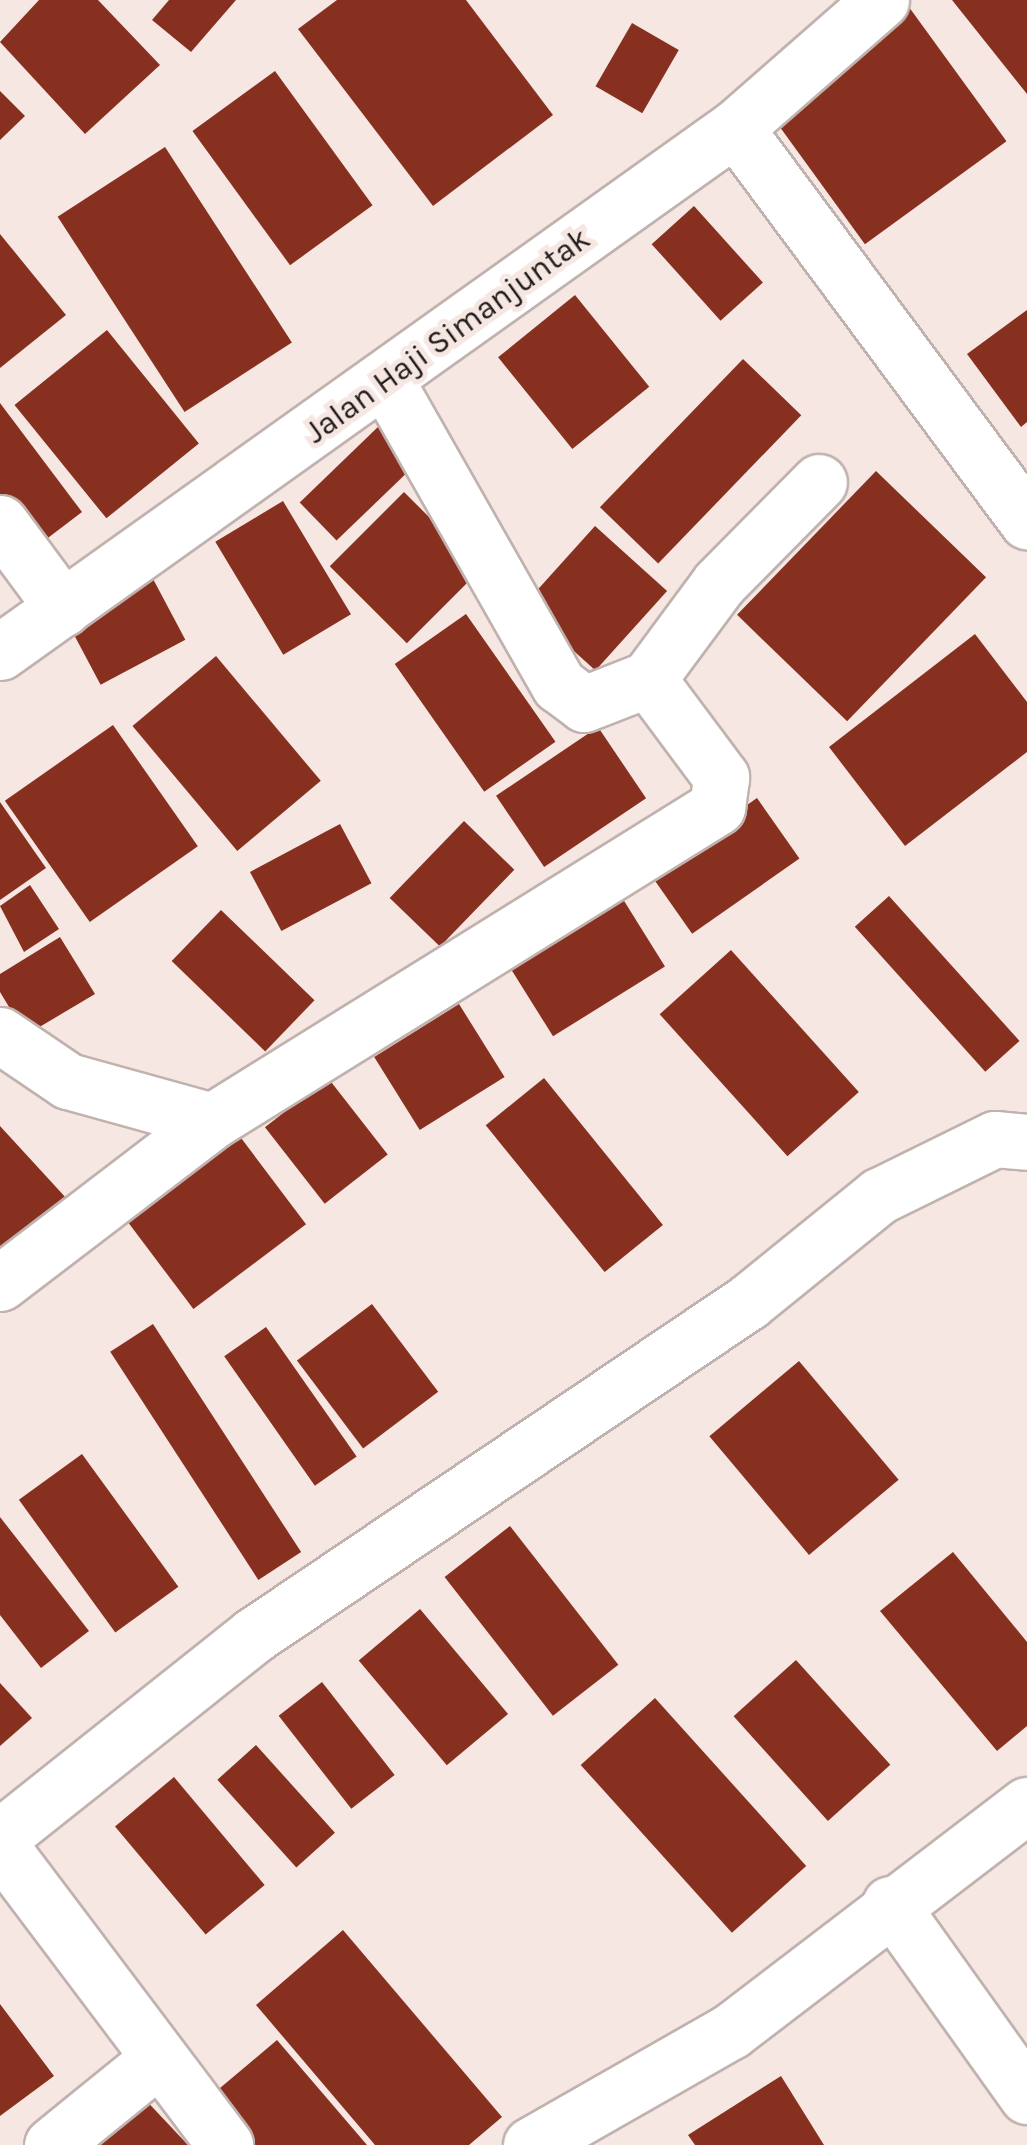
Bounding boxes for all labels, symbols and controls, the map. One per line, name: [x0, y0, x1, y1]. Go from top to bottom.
street label: Jalan Haji Simanjuntak: [298, 220, 598, 452]

